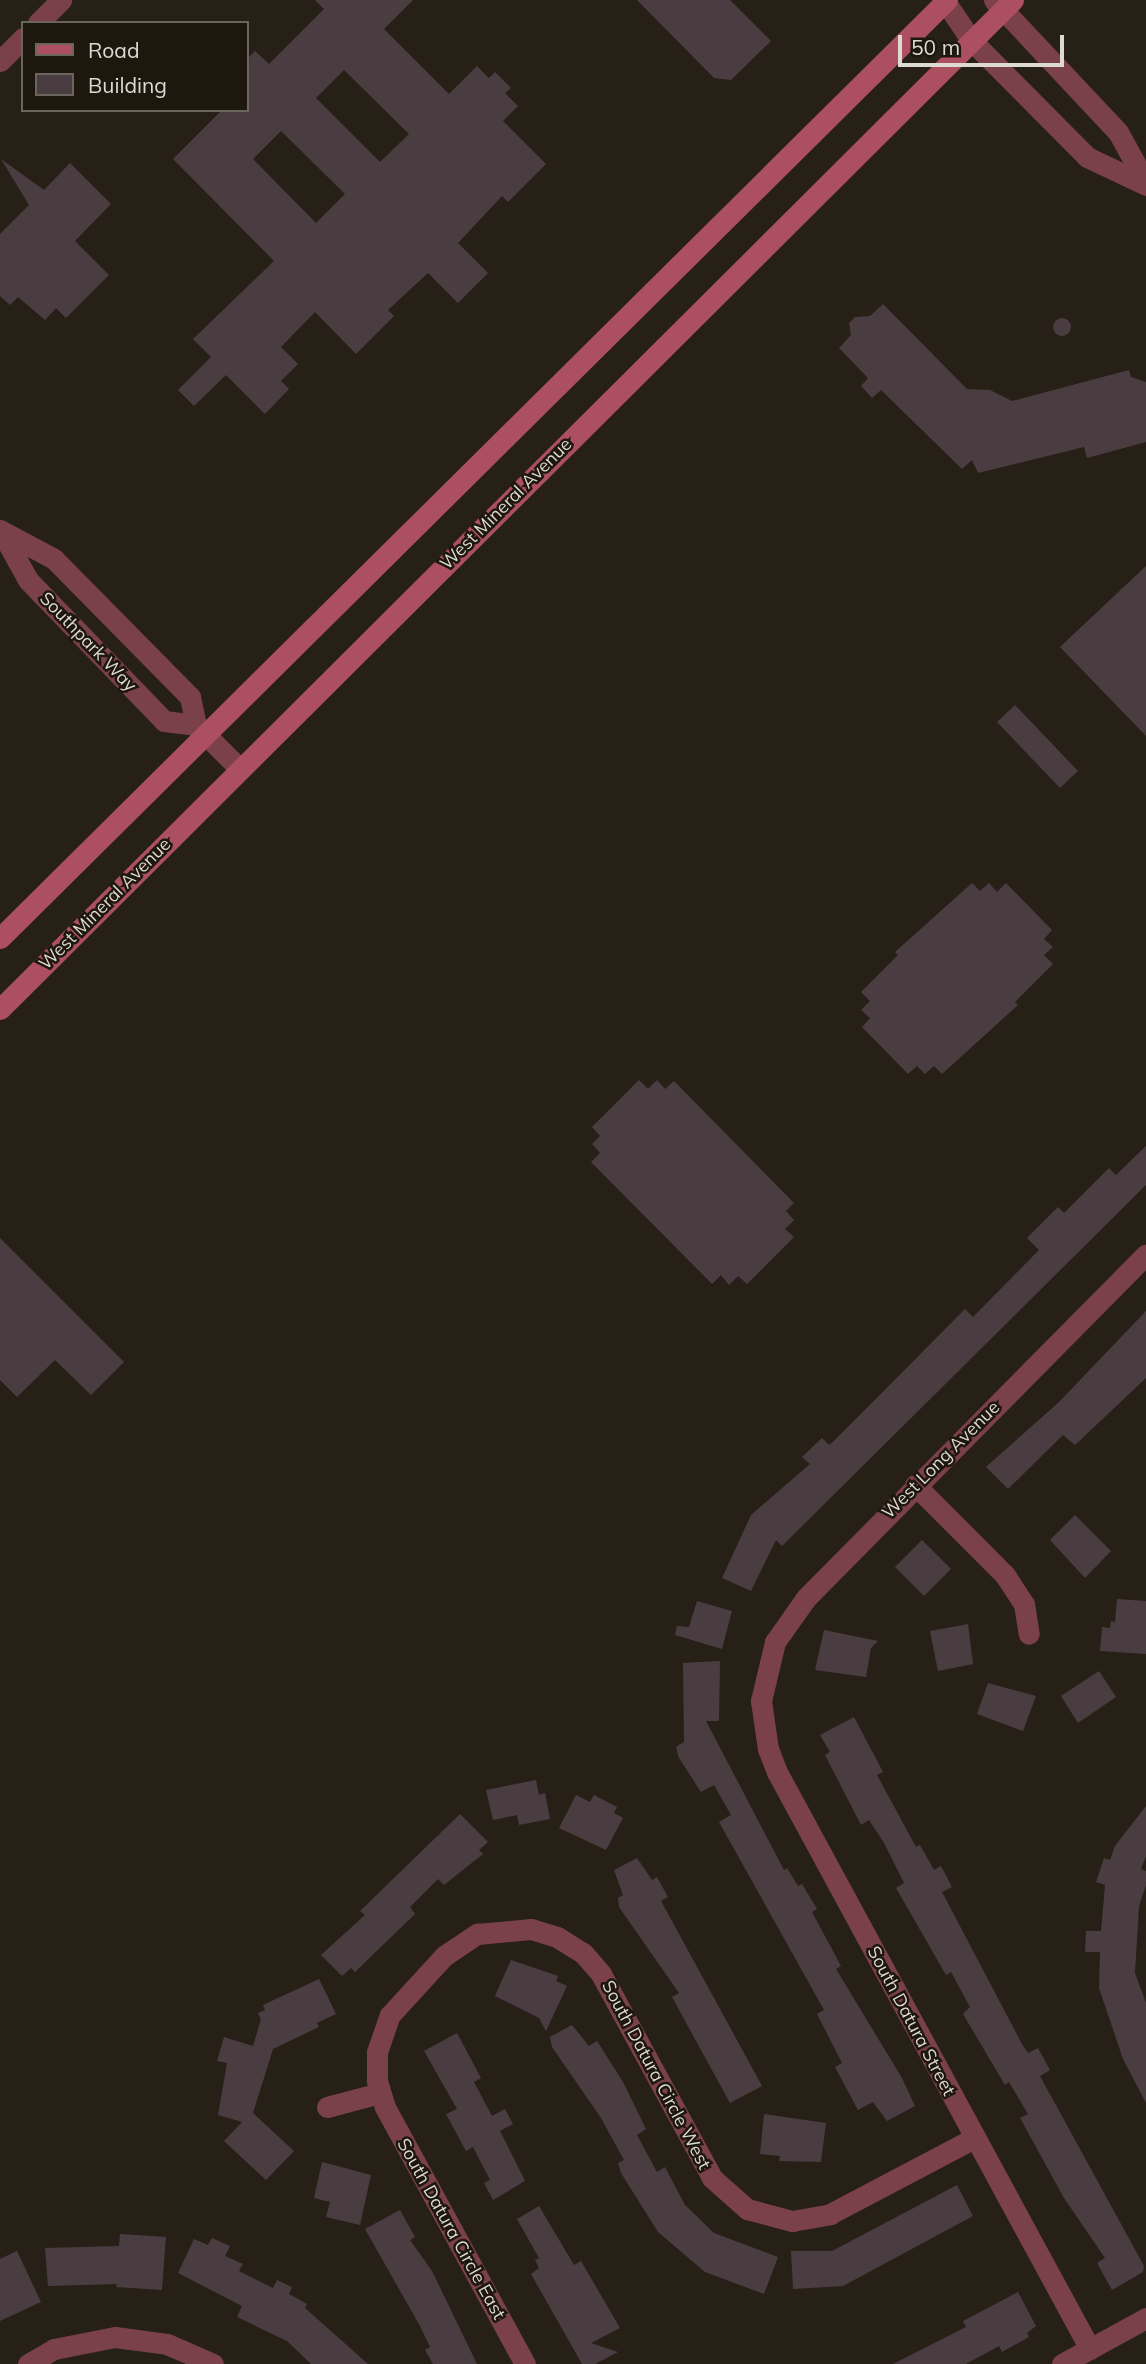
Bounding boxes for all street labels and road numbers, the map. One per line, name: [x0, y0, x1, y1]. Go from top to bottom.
street label: West Mineral Avenue: [436, 434, 576, 574]
street label: Southpark Way: [35, 588, 141, 696]
street label: West Mineral Avenue: [35, 834, 175, 974]
street label: West Long Avenue: [878, 1397, 1004, 1523]
street label: South Datura Street: [862, 1943, 960, 2099]
street label: South Datura Circle West: [597, 1977, 715, 2173]
street label: South Datura Circle East: [392, 2135, 510, 2323]

